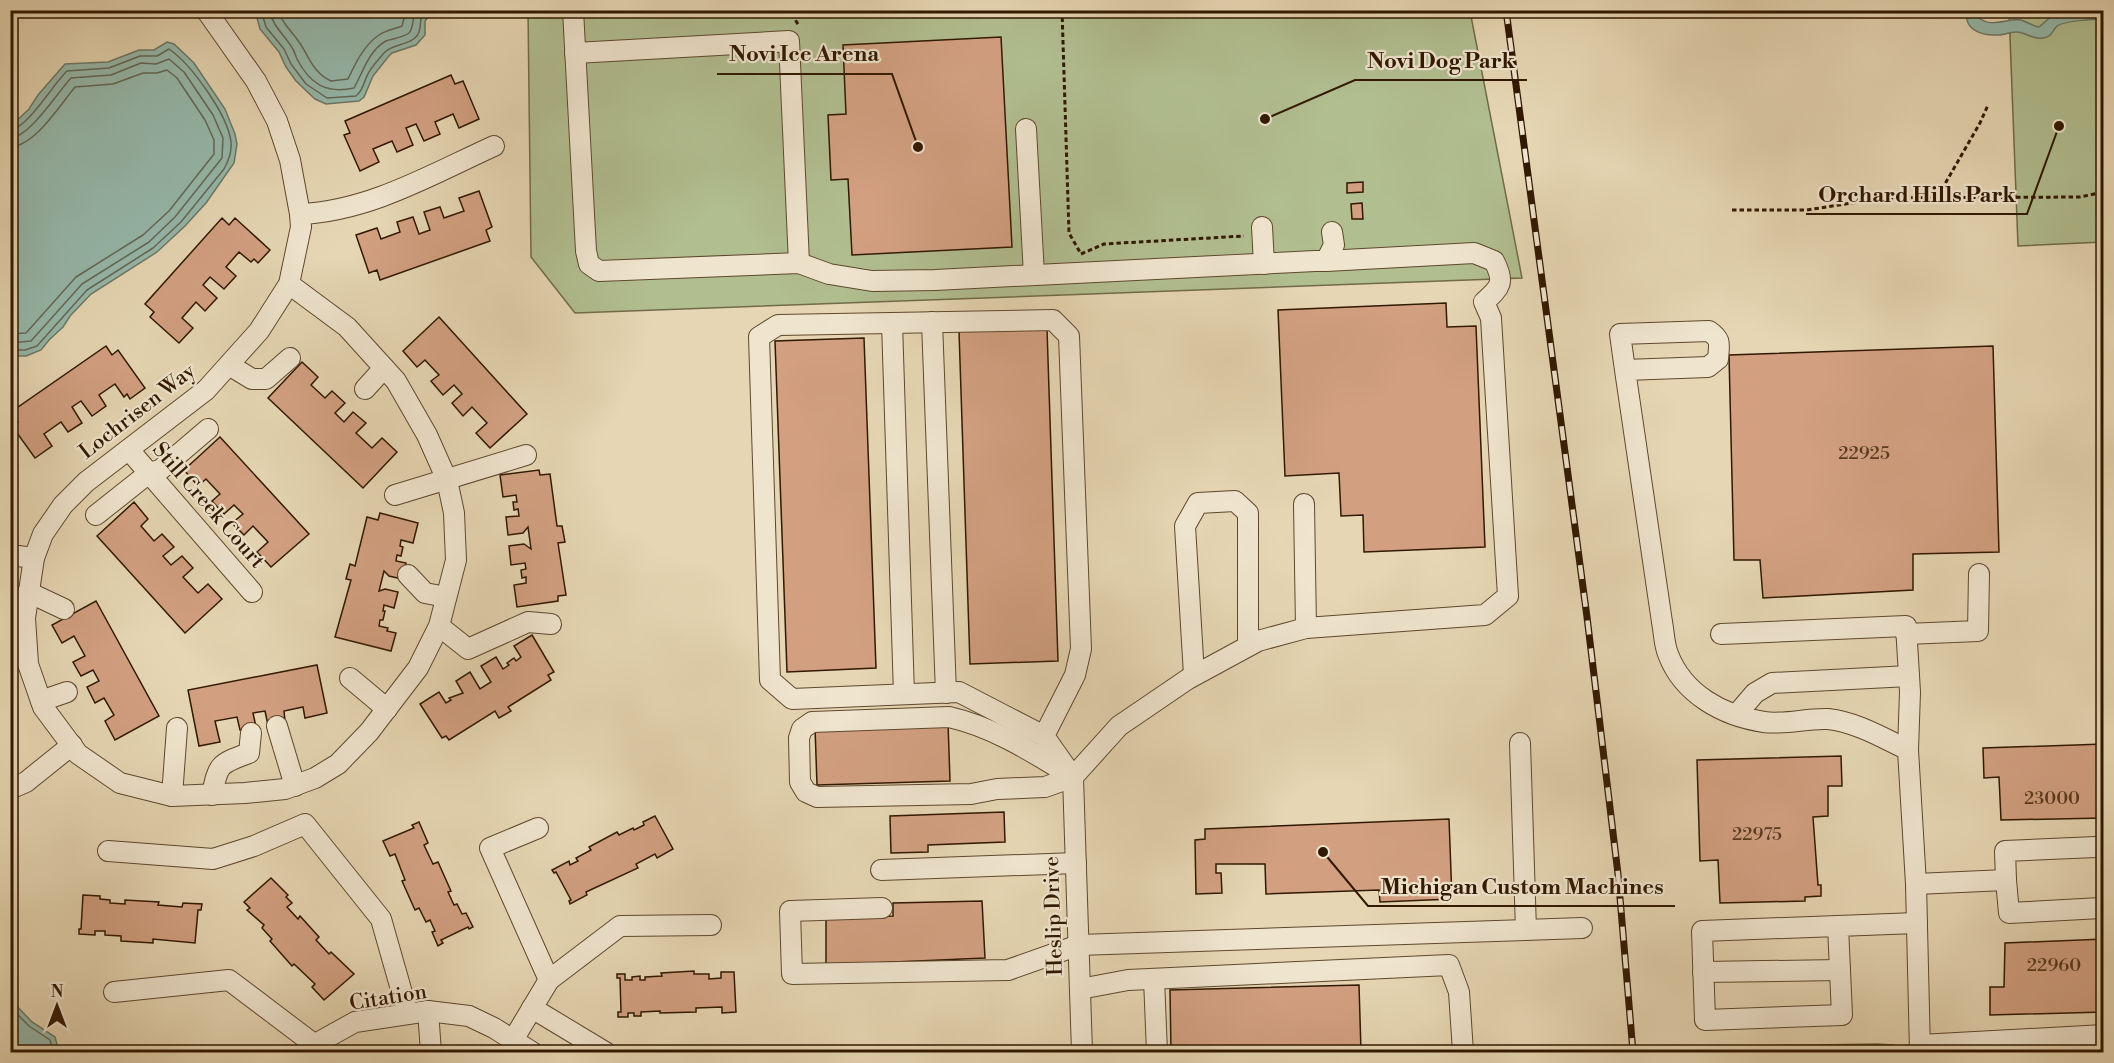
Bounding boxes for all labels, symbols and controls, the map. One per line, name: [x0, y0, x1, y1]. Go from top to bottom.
callout: Novi Ice Arena: [717, 34, 892, 74]
callout: Novi Dog Park: [1355, 40, 1527, 80]
text: Novi Ice Arena: [729, 41, 880, 68]
text: Novi Dog Park: [1367, 48, 1515, 75]
callout: Orchard Hills Park: [1806, 174, 2027, 214]
text: Orchard Hills Park: [1818, 182, 2016, 209]
street label: Lochrisen Way: [74, 358, 201, 465]
street label: Still Creek Court: [147, 437, 270, 574]
house number: 22925: [1838, 442, 1890, 465]
house number: 23000: [2024, 787, 2080, 810]
house number: 22975: [1732, 823, 1782, 846]
street label: Heslip Drive: [1039, 856, 1069, 976]
callout: Michigan Custom Machines: [1368, 866, 1675, 906]
text: Michigan Custom Machines: [1380, 874, 1664, 901]
house number: 22960: [2027, 954, 2081, 977]
north arrow: [27, 976, 87, 1036]
street label: Citation: [348, 979, 429, 1017]
text: N: [51, 982, 64, 1002]

